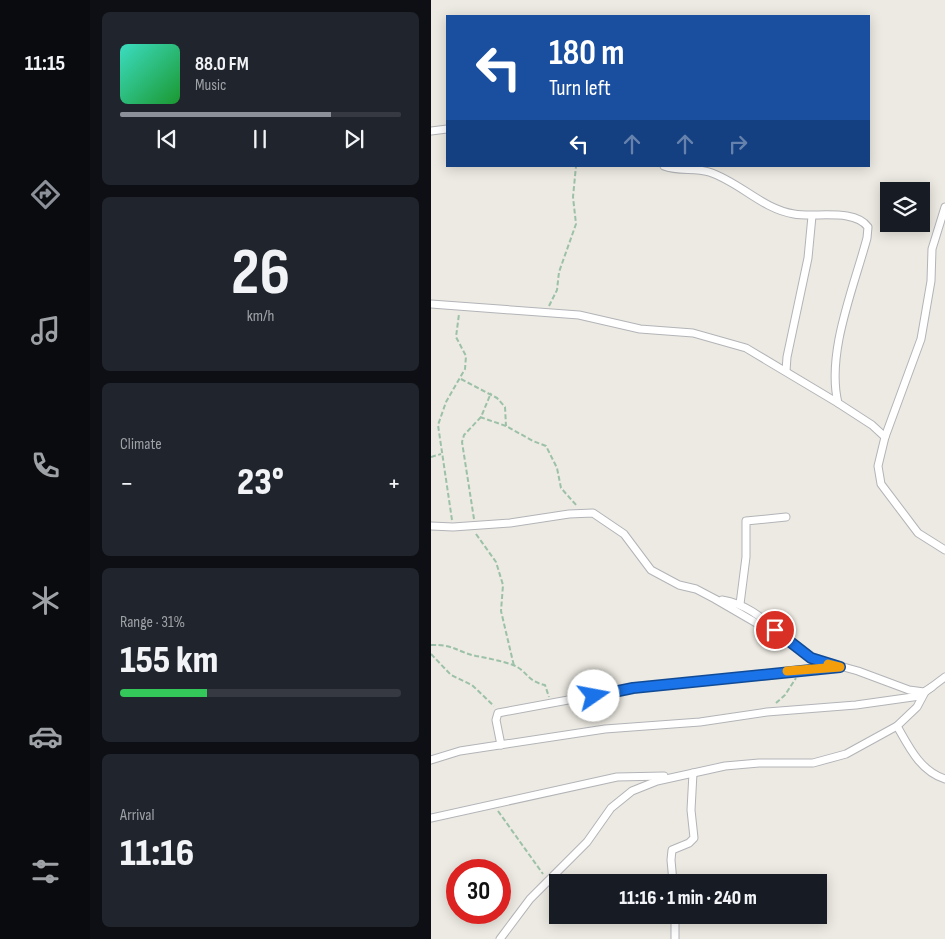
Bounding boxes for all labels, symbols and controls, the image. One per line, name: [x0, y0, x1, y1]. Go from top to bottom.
text: 180 m: [549, 32, 625, 75]
icon: left: [466, 35, 531, 100]
text: 11:15: [25, 50, 65, 77]
text: 88.0 FM: [195, 53, 249, 76]
text: Turn left: [549, 75, 611, 102]
text: Music: [195, 76, 226, 95]
icon: previous: [153, 125, 181, 153]
icon: pause: [246, 125, 274, 153]
icon: next: [340, 125, 368, 153]
icon: left: [565, 130, 593, 158]
icon: ahead: [618, 130, 646, 158]
icon: ahead: [671, 130, 699, 158]
icon: right: [724, 130, 752, 158]
icon: directions: [28, 177, 63, 212]
map controls: [880, 182, 930, 232]
button: layers: [880, 182, 930, 232]
text: 26: [231, 235, 290, 313]
text: km/h: [247, 307, 274, 326]
icon: music: [28, 313, 63, 348]
text: Climate: [120, 435, 162, 454]
icon: phone: [28, 448, 63, 483]
text: 23°: [237, 460, 284, 505]
text: −: [120, 467, 134, 500]
text: +: [387, 467, 401, 500]
icon: climate: [28, 583, 63, 618]
pin: [754, 609, 796, 651]
text: Range · 31%: [120, 613, 185, 632]
icon: arrive: [761, 616, 789, 644]
text: 155 km: [120, 638, 218, 683]
position arrow: [567, 669, 619, 721]
icon: car: [28, 719, 63, 754]
text: Arrival: [120, 806, 154, 825]
text: 11:16: [120, 831, 194, 876]
icon: filters: [28, 854, 63, 889]
speed limit sign: 30: [446, 859, 511, 924]
text: 11:16 · 1 min · 240 m: [619, 887, 757, 910]

